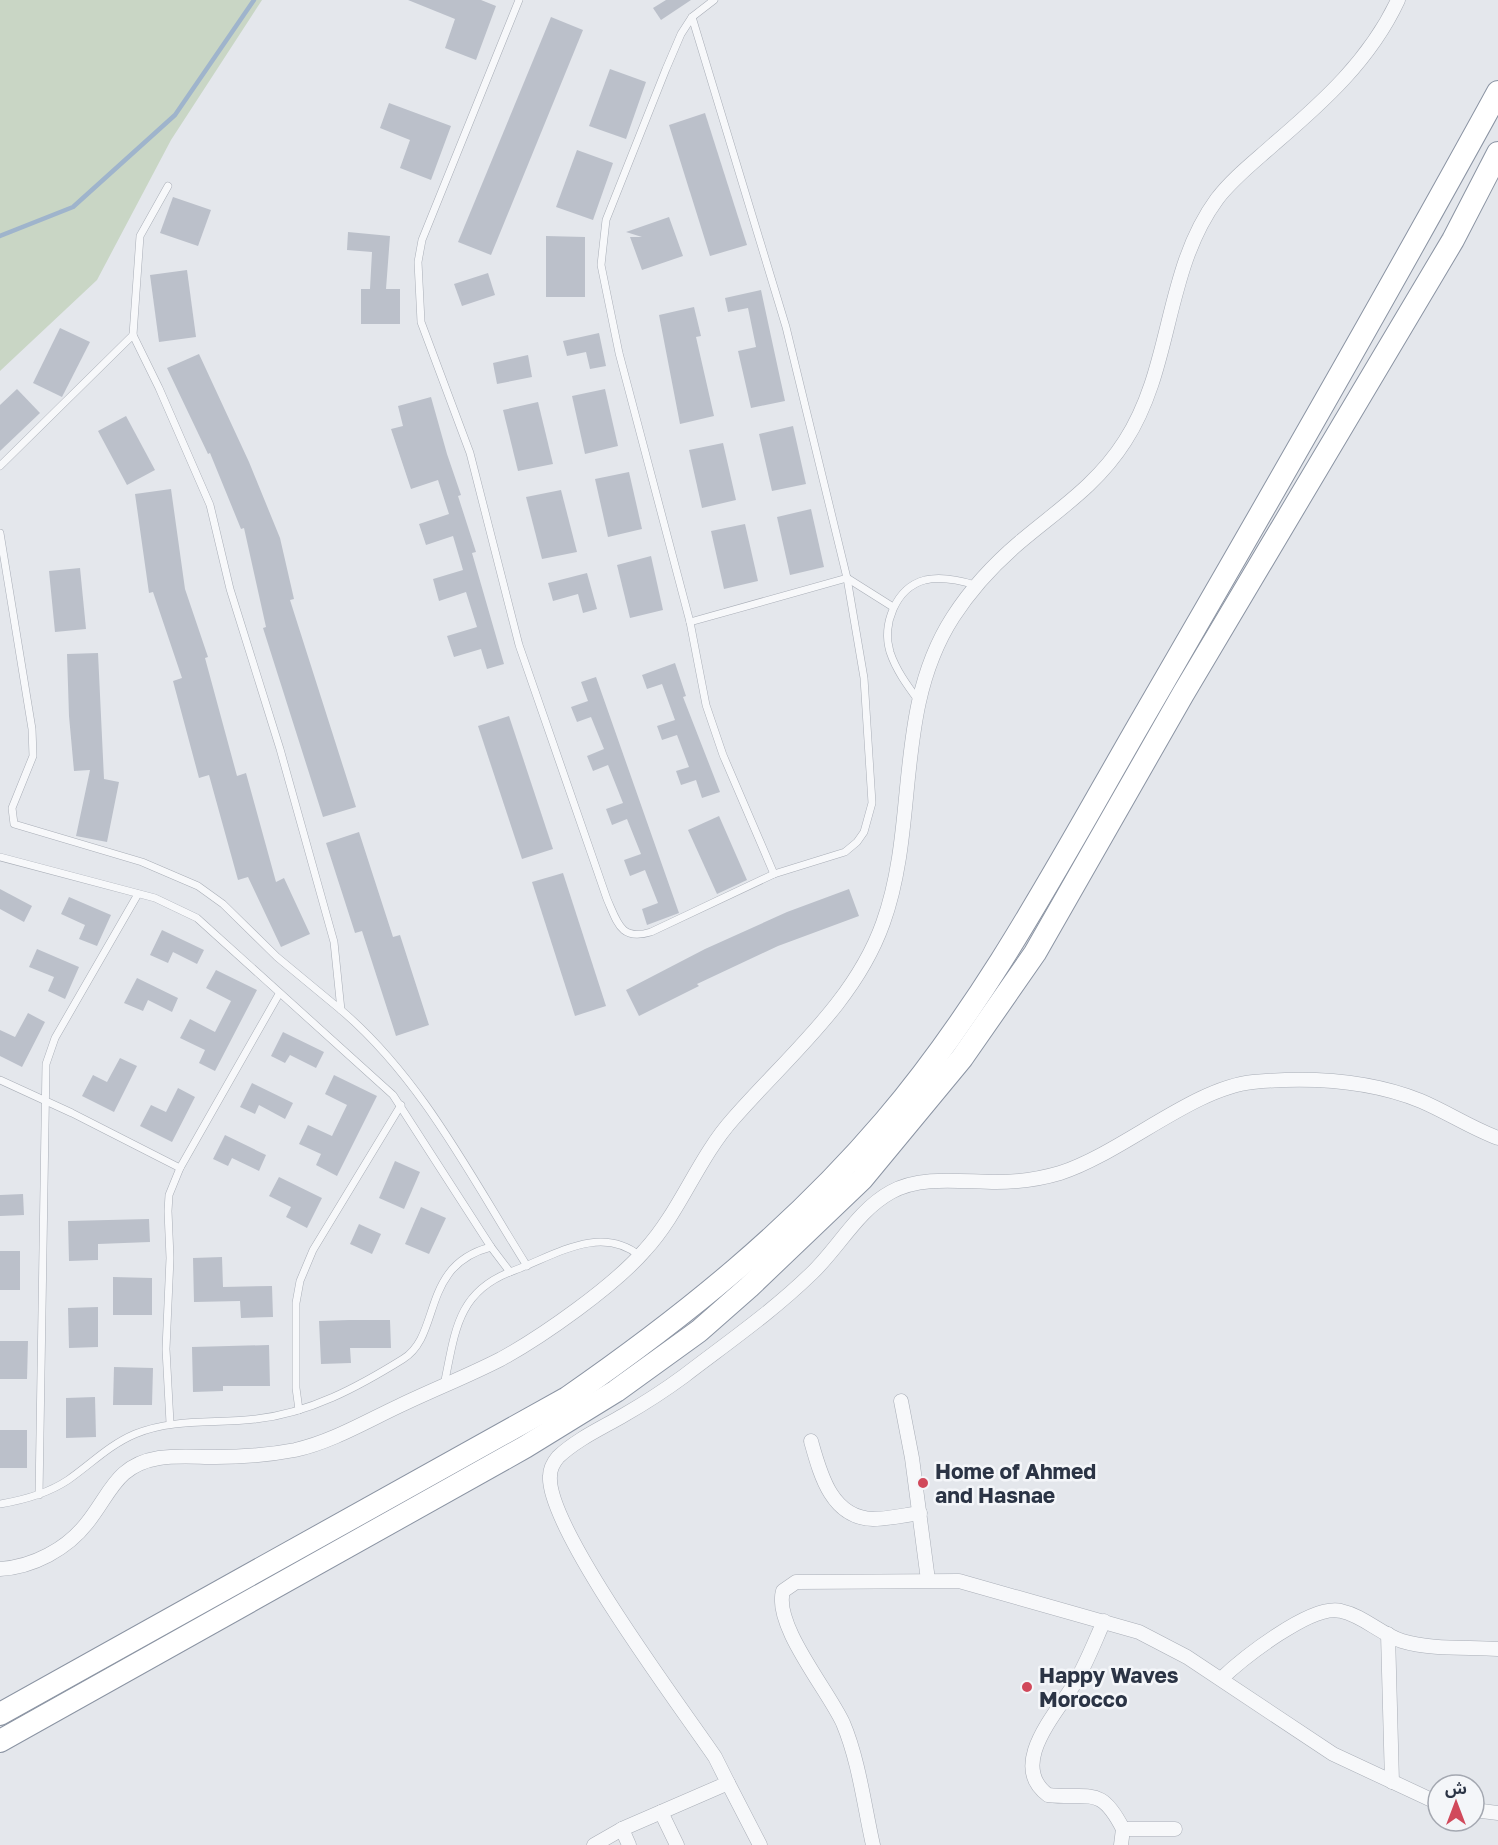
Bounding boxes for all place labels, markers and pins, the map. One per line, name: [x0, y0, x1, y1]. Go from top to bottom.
place label: Home of Ahmed and Hasnae: [935, 1458, 1096, 1508]
marker: Home of Ahmed and Hasnae: [916, 1476, 930, 1490]
place label: Happy Waves Morocco: [1039, 1662, 1179, 1712]
marker: Happy Waves Morocco: [1020, 1680, 1034, 1694]

